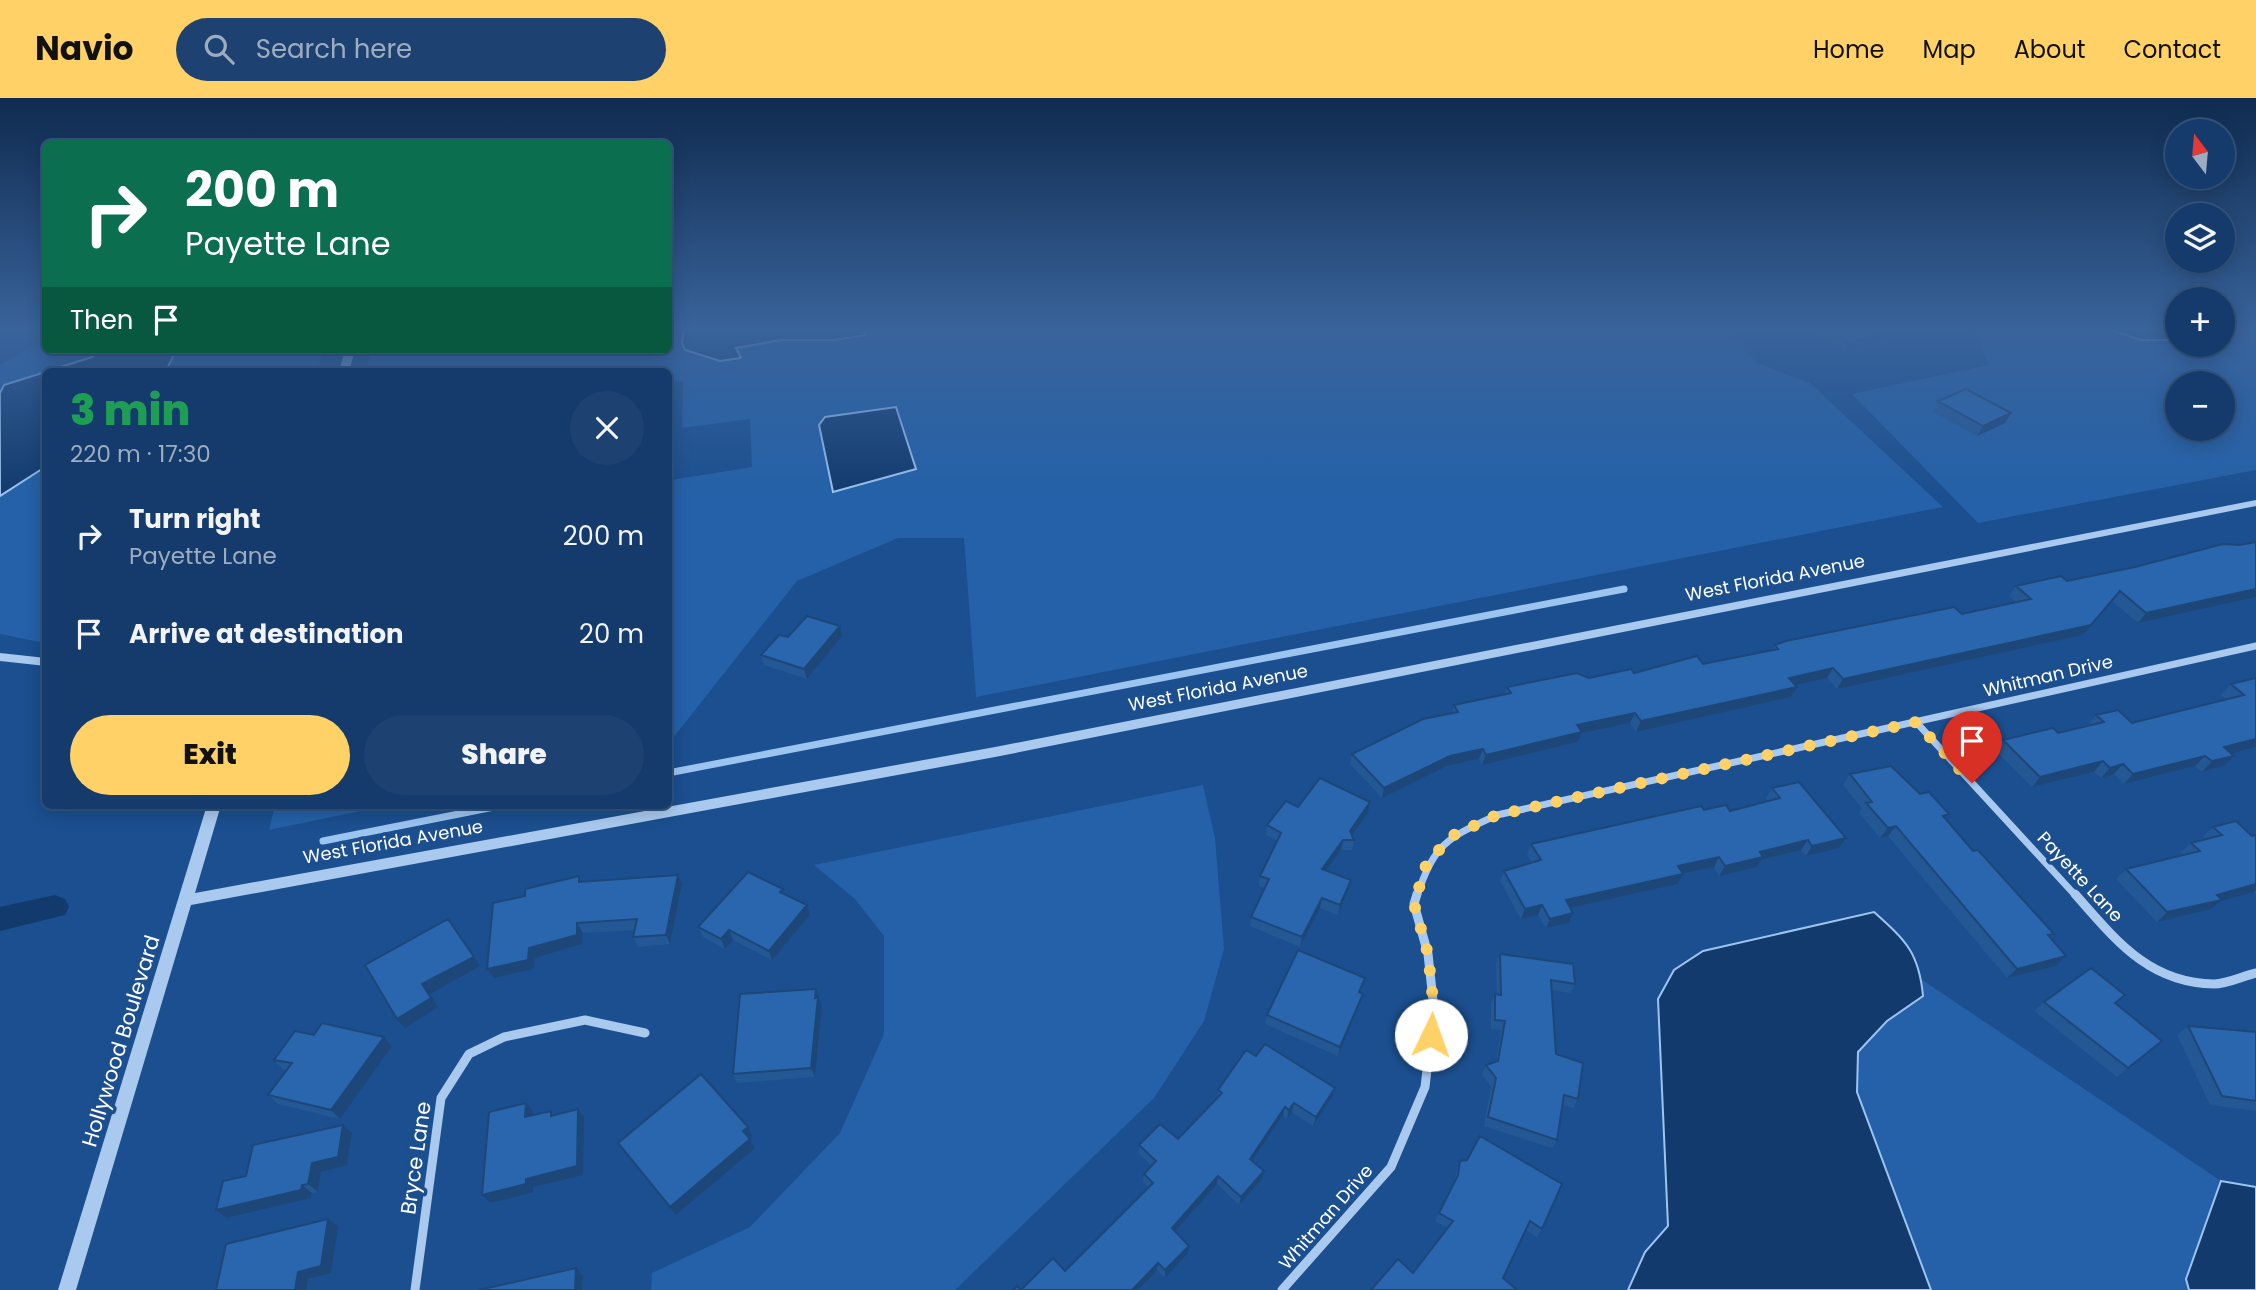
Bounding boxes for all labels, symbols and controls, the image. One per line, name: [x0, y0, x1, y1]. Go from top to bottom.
search box: [176, 18, 666, 81]
text: Navio: [35, 25, 134, 72]
icon: search: [200, 30, 238, 68]
text: Search here: [256, 31, 412, 67]
text: Home: [1813, 33, 1885, 66]
text: Map: [1923, 33, 1976, 66]
text: About: [2014, 33, 2085, 66]
text: Contact: [2123, 33, 2221, 66]
north arrow: [2165, 119, 2235, 189]
map controls: [2165, 119, 2235, 441]
text: 200 m: [185, 156, 339, 224]
icon: right: [70, 168, 161, 259]
button: layers: [2165, 203, 2235, 273]
text: Payette Lane: [185, 221, 390, 266]
button: +: [2165, 287, 2235, 357]
icon: arrive: [147, 301, 185, 339]
text: Then: [70, 302, 133, 338]
button: −: [2165, 371, 2235, 441]
text: 3 min: [70, 381, 190, 440]
button: close: [570, 391, 644, 465]
text: 220 m · 17:30: [70, 438, 211, 470]
text: Turn right: [129, 501, 261, 537]
icon: right: [70, 517, 108, 555]
text: 200 m: [563, 518, 644, 554]
text: Payette Lane: [129, 540, 277, 572]
street label: West Florida Avenue: [1683, 548, 1867, 607]
icon: arrive: [70, 615, 108, 653]
text: Arrive at destination: [129, 616, 404, 652]
text: 20 m: [579, 616, 644, 652]
street label: Whitman Drive: [1981, 648, 2115, 703]
street label: West Florida Avenue: [1126, 658, 1310, 717]
pin: [1942, 711, 2002, 783]
button: Exit: [70, 715, 350, 795]
button: Share: [364, 715, 644, 795]
icon: arrive: [1953, 722, 1991, 760]
street label: West Florida Avenue: [301, 813, 485, 870]
street label: Payette Lane: [2032, 826, 2129, 927]
street label: Hollywood Boulevard: [74, 931, 167, 1150]
position arrow: [1394, 998, 1468, 1072]
street label: Bryce Lane: [393, 1100, 438, 1216]
street label: Whitman Drive: [1273, 1159, 1378, 1275]

